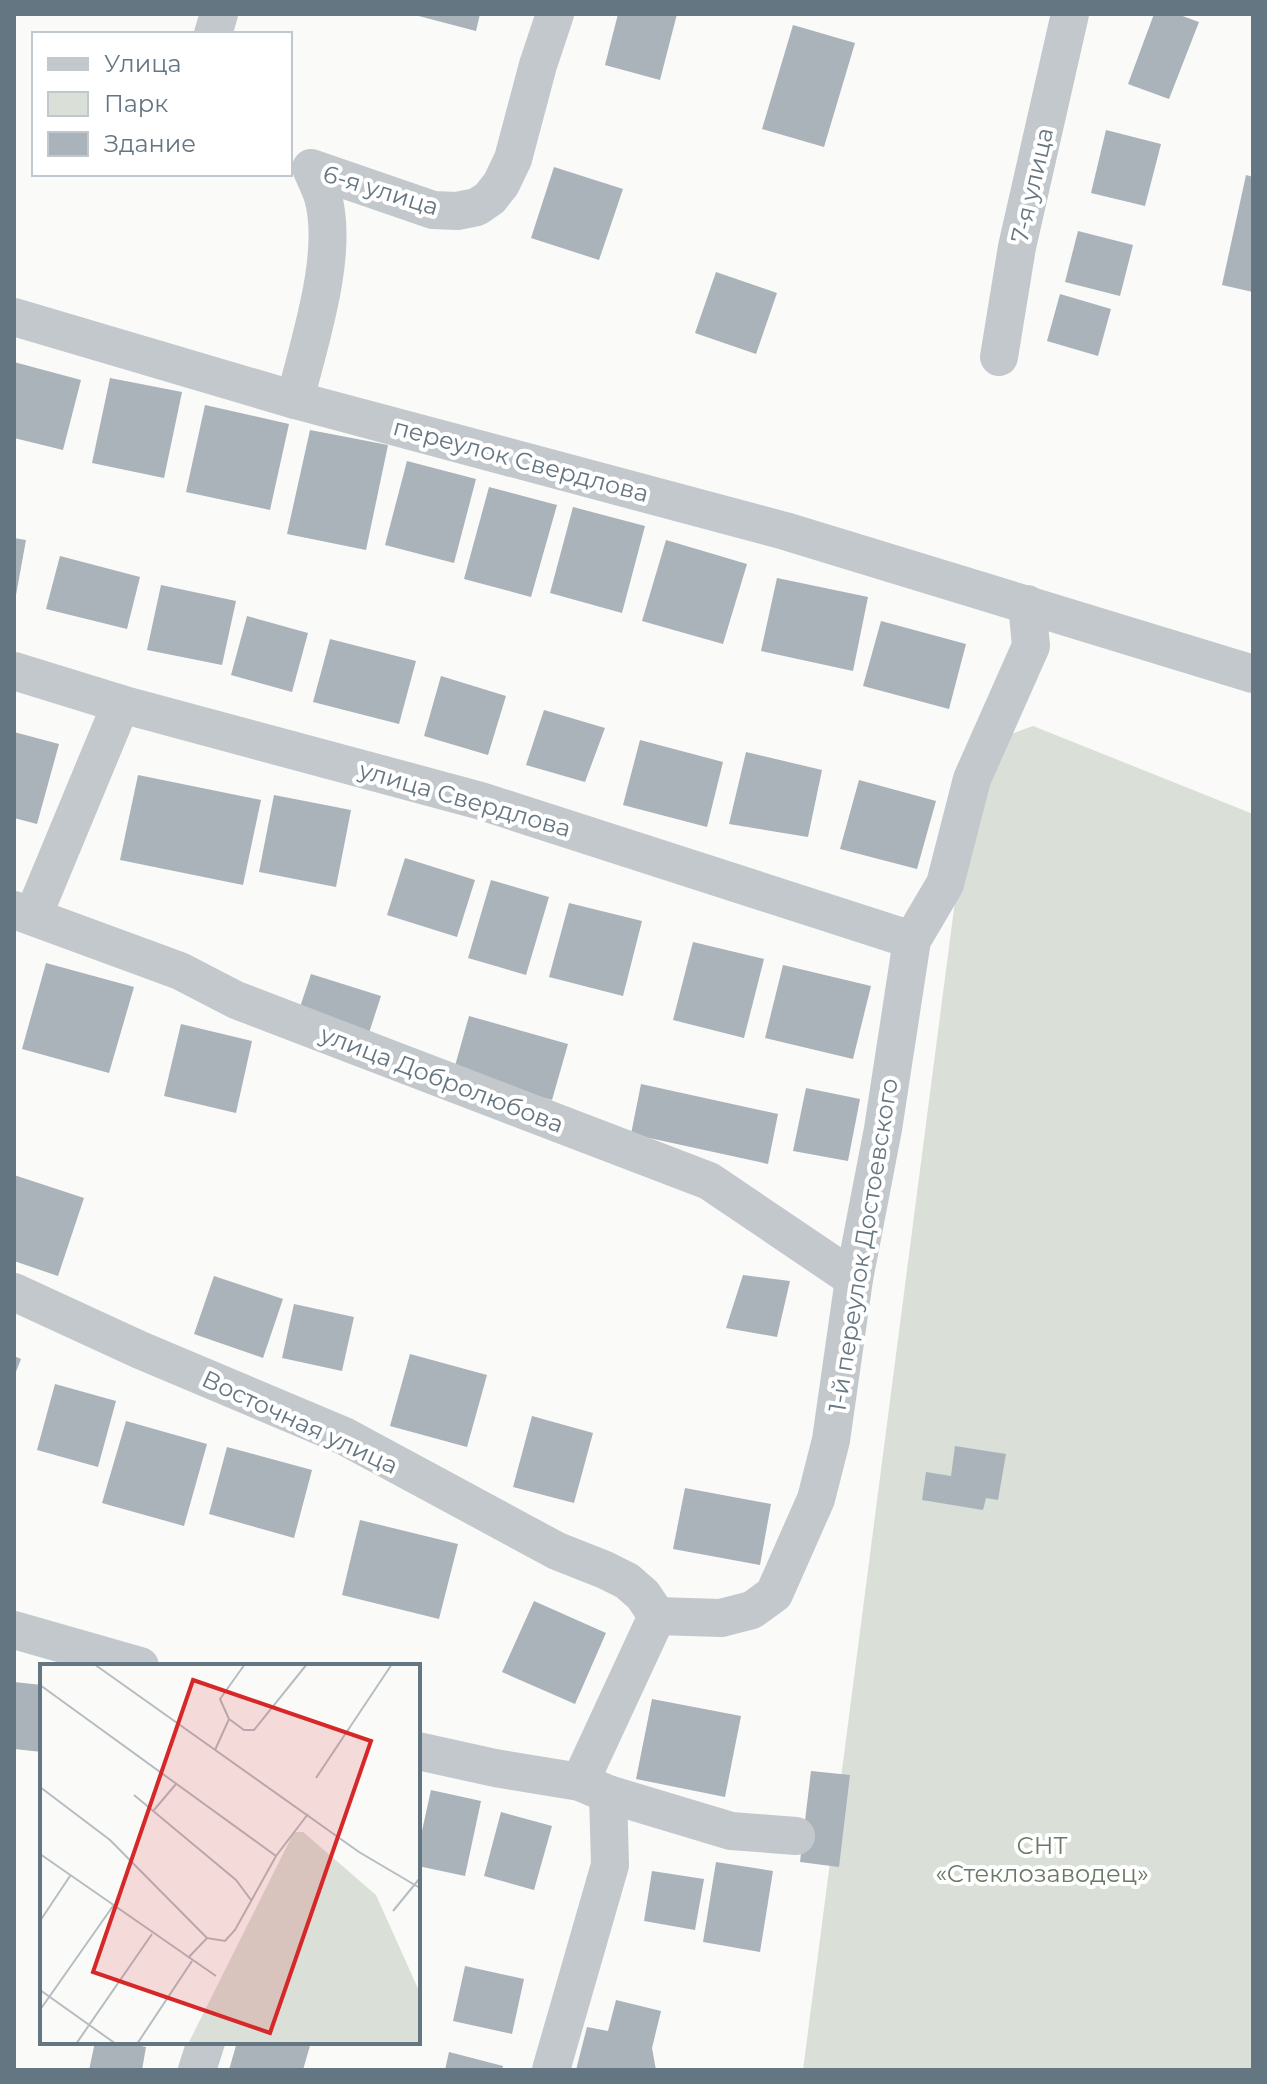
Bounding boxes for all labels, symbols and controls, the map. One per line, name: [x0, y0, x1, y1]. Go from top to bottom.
legend: [32, 32, 292, 176]
text: Улица: [104, 49, 182, 78]
text: Парк: [104, 89, 168, 118]
street label: 7-я улица: [1005, 125, 1059, 245]
text: Здание: [104, 129, 196, 158]
street label: 6-я улица: [320, 159, 442, 221]
street label: переулок Свердлова: [390, 412, 652, 508]
street label: улица Свердлова: [355, 755, 574, 843]
street label: улица Добролюбова: [315, 1019, 568, 1139]
street label: 1-й переулок Достоевского: [822, 1076, 904, 1414]
street label: Восточная улица: [197, 1364, 403, 1480]
inset map: [40, 1664, 420, 2044]
park label: СНТ «Стеклозаводец»: [935, 1831, 1149, 1888]

